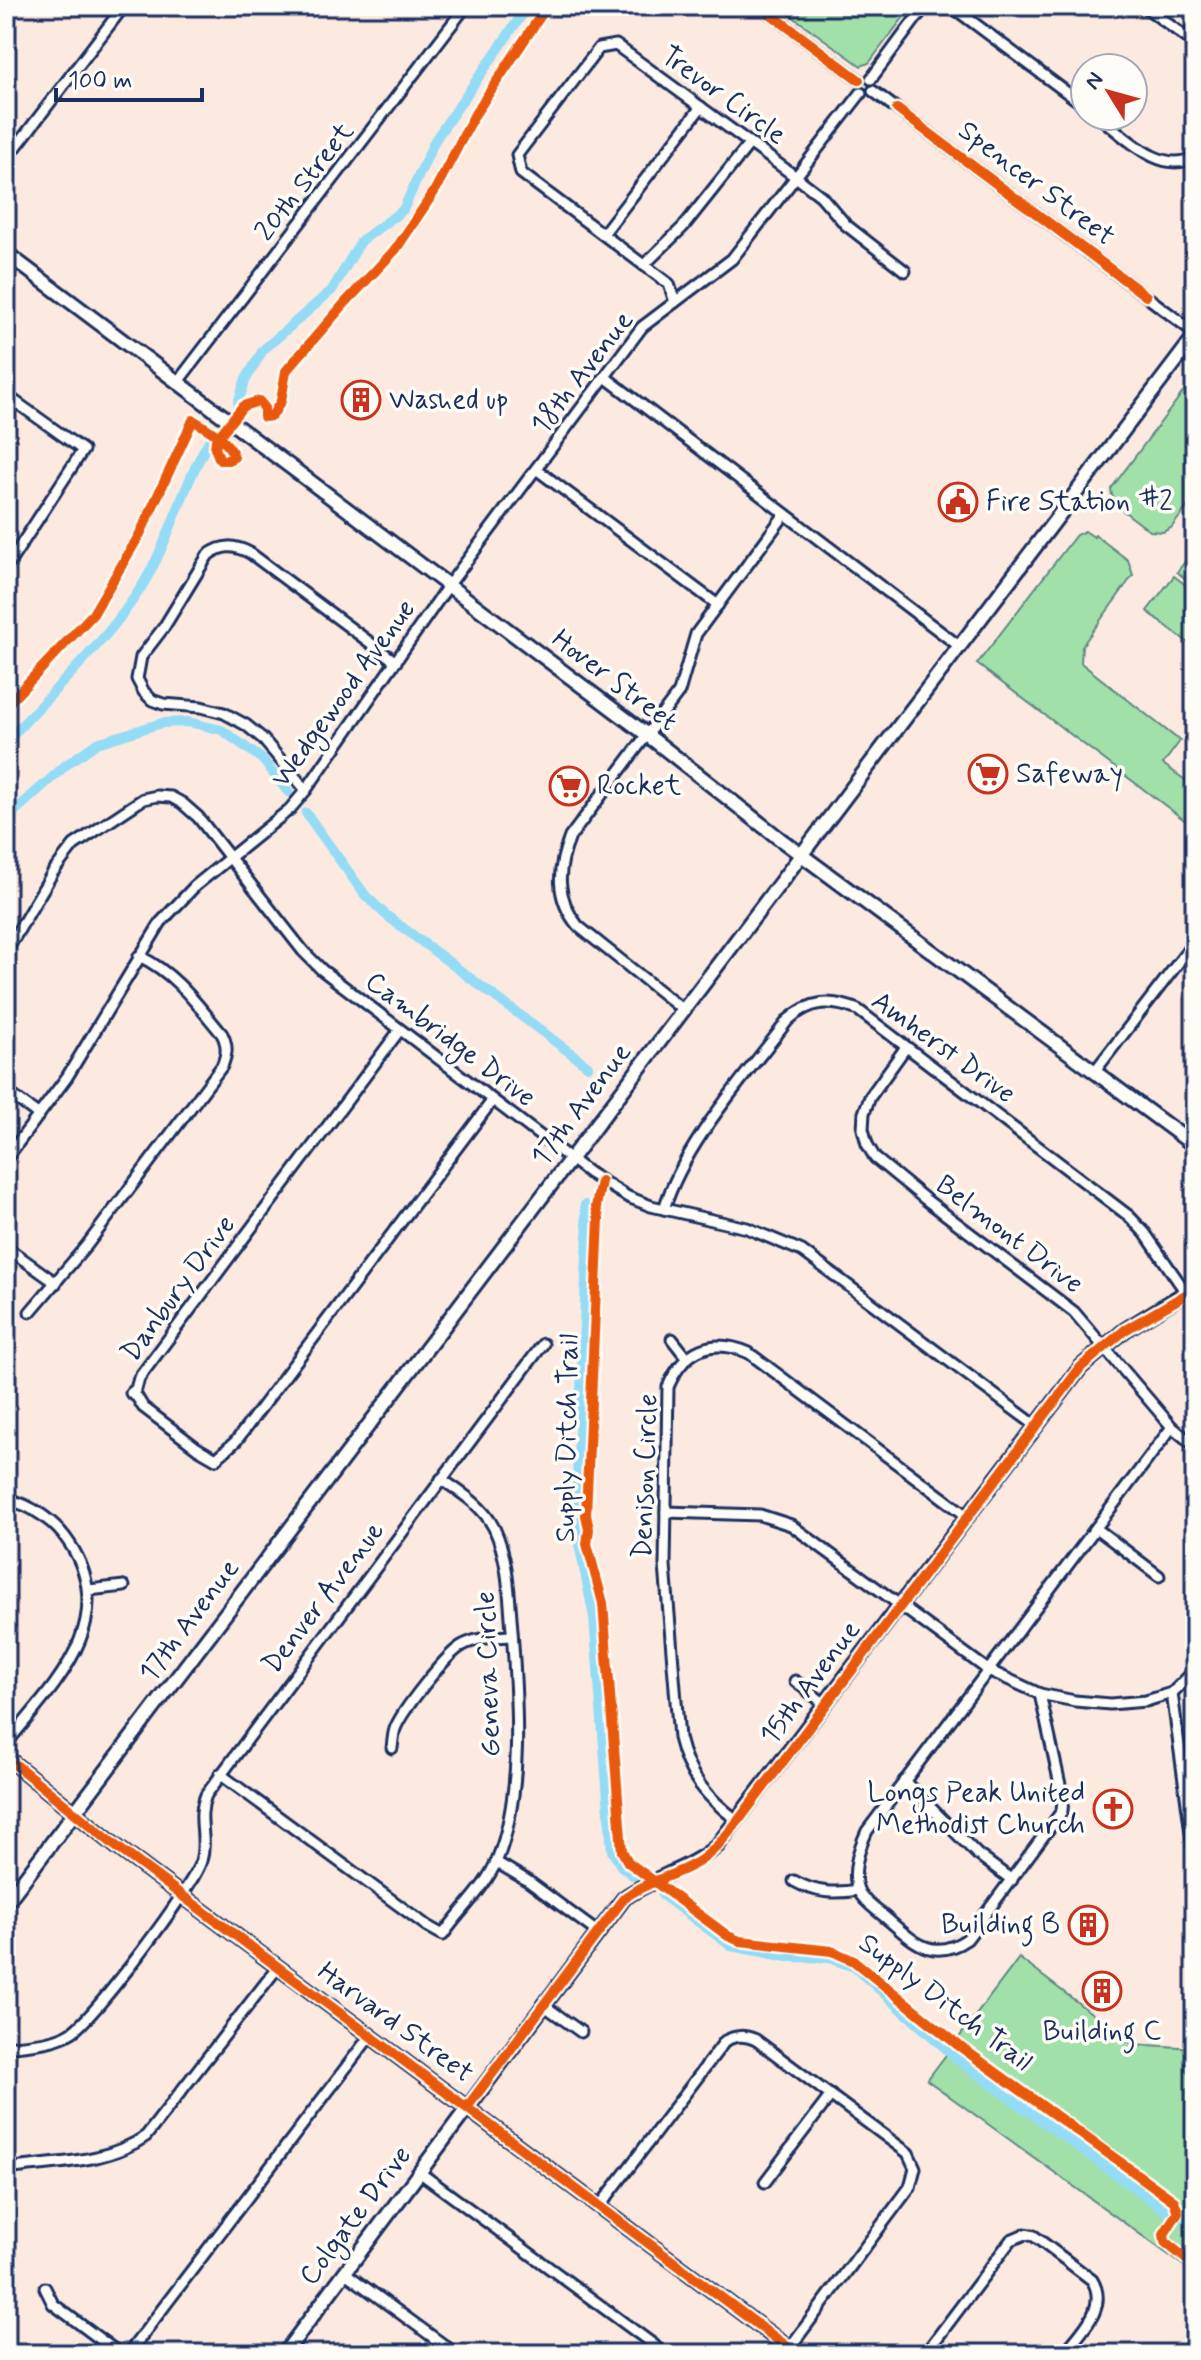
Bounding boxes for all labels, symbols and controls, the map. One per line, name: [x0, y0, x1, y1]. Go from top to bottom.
street label: Trevor Circle: [653, 38, 793, 154]
scale bar: [56, 52, 202, 102]
north arrow: [1069, 52, 1149, 132]
text: 100 m: [68, 66, 132, 97]
text: N: [1079, 67, 1110, 95]
street label: Spencer Street: [950, 113, 1122, 255]
street label: 20th Street: [247, 115, 363, 249]
street label: 18th Avenue: [523, 304, 643, 442]
building icon: Washed up: [340, 379, 382, 421]
place label: Washed up: [389, 382, 508, 419]
public building icon: Fire Station #2: [937, 481, 979, 523]
place label: Fire Station #2: [986, 484, 1173, 521]
street label: Wedgewood Avenue: [263, 592, 426, 797]
street label: Hover Street: [544, 622, 684, 740]
supermarket icon: Safeway: [967, 753, 1009, 795]
place label: Safeway: [1016, 756, 1123, 793]
supermarket icon: Rocket: [548, 765, 590, 807]
place label: Rocket: [597, 768, 682, 805]
street label: Cambridge Drive: [356, 964, 543, 1118]
street label: Amherst Drive: [864, 983, 1022, 1113]
street label: 17th Avenue: [523, 1036, 641, 1174]
street label: Belmont Drive: [928, 1167, 1090, 1303]
street label: Danbury Drive: [113, 1208, 245, 1370]
street label: Supply Ditch Trail: [548, 1333, 588, 1543]
street label: Denison Circle: [625, 1393, 667, 1559]
street label: Denver Avenue: [255, 1514, 393, 1682]
street label: 17th Avenue: [131, 1552, 249, 1690]
street label: Geneva Circle: [468, 1590, 510, 1758]
street label: 15th Avenue: [752, 1613, 870, 1753]
place label: Longs Peak United Methodist Church: [867, 1775, 1085, 1844]
church icon: Longs Peak United Methodist Church: [1092, 1788, 1134, 1830]
building icon: Building B: [1067, 1904, 1109, 1946]
place label: Building B: [941, 1907, 1060, 1947]
street label: Supply Ditch Trail: [851, 1925, 1039, 2081]
street label: Harvard Street: [310, 1954, 480, 2092]
building icon: Building C: [1081, 1970, 1123, 2012]
place label: Building C: [1043, 2014, 1161, 2054]
street label: Colgate Drive: [291, 2139, 422, 2294]

